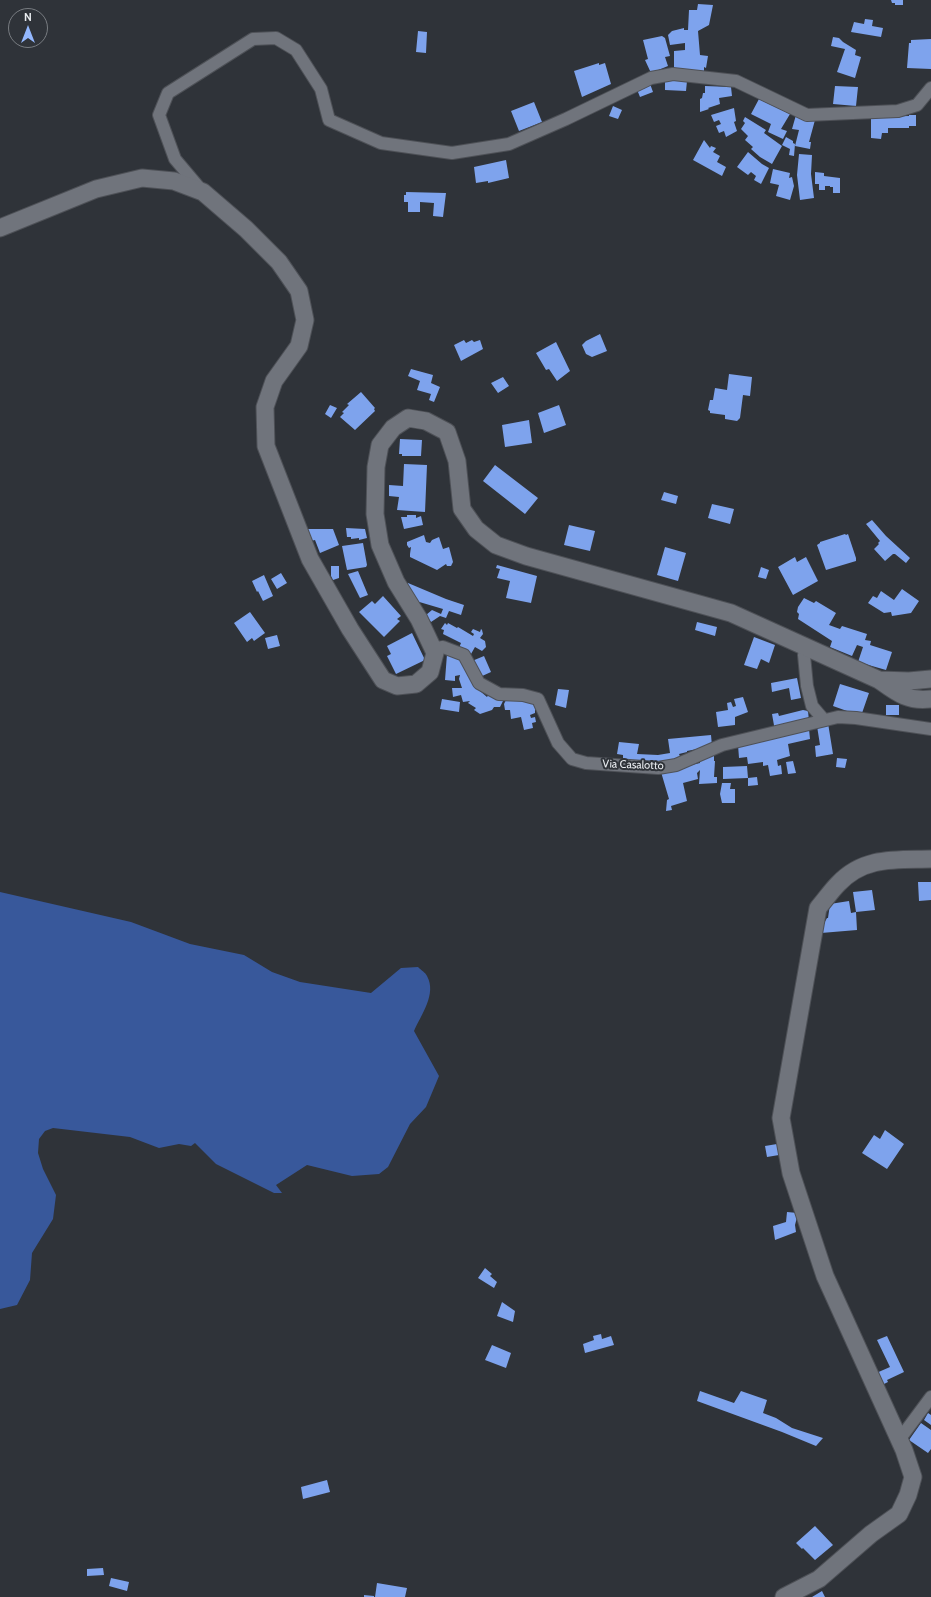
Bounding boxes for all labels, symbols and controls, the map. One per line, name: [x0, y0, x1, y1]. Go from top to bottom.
north arrow: [8, 8, 48, 48]
text: N: [24, 10, 32, 24]
street label: Via Casalotto: [602, 757, 664, 773]

